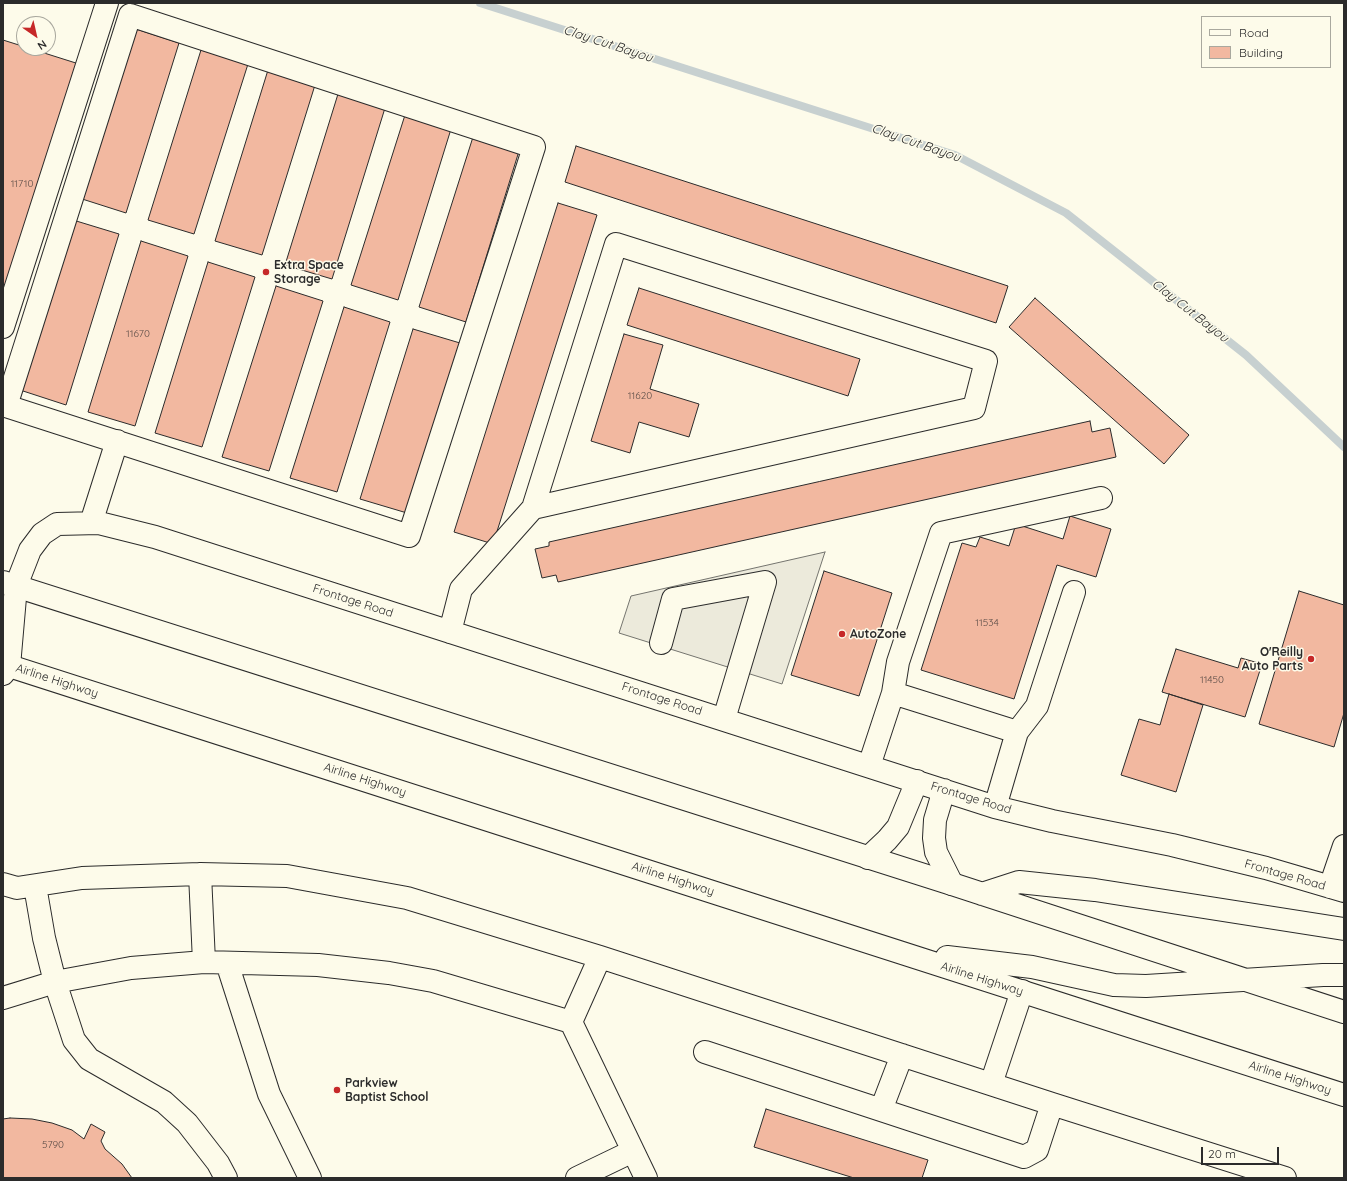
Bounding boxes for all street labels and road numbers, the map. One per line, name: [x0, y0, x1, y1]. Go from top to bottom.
street label: Frontage Road: [311, 581, 395, 621]
street label: Airline Highway: [14, 661, 100, 701]
street label: Frontage Road: [620, 679, 704, 719]
street label: Airline Highway: [322, 760, 408, 800]
street label: Frontage Road: [929, 779, 1013, 817]
street label: Frontage Road: [1243, 857, 1327, 893]
street label: Airline Highway: [630, 859, 716, 899]
street label: Airline Highway: [939, 959, 1025, 999]
street label: Airline Highway: [1247, 1058, 1333, 1098]

